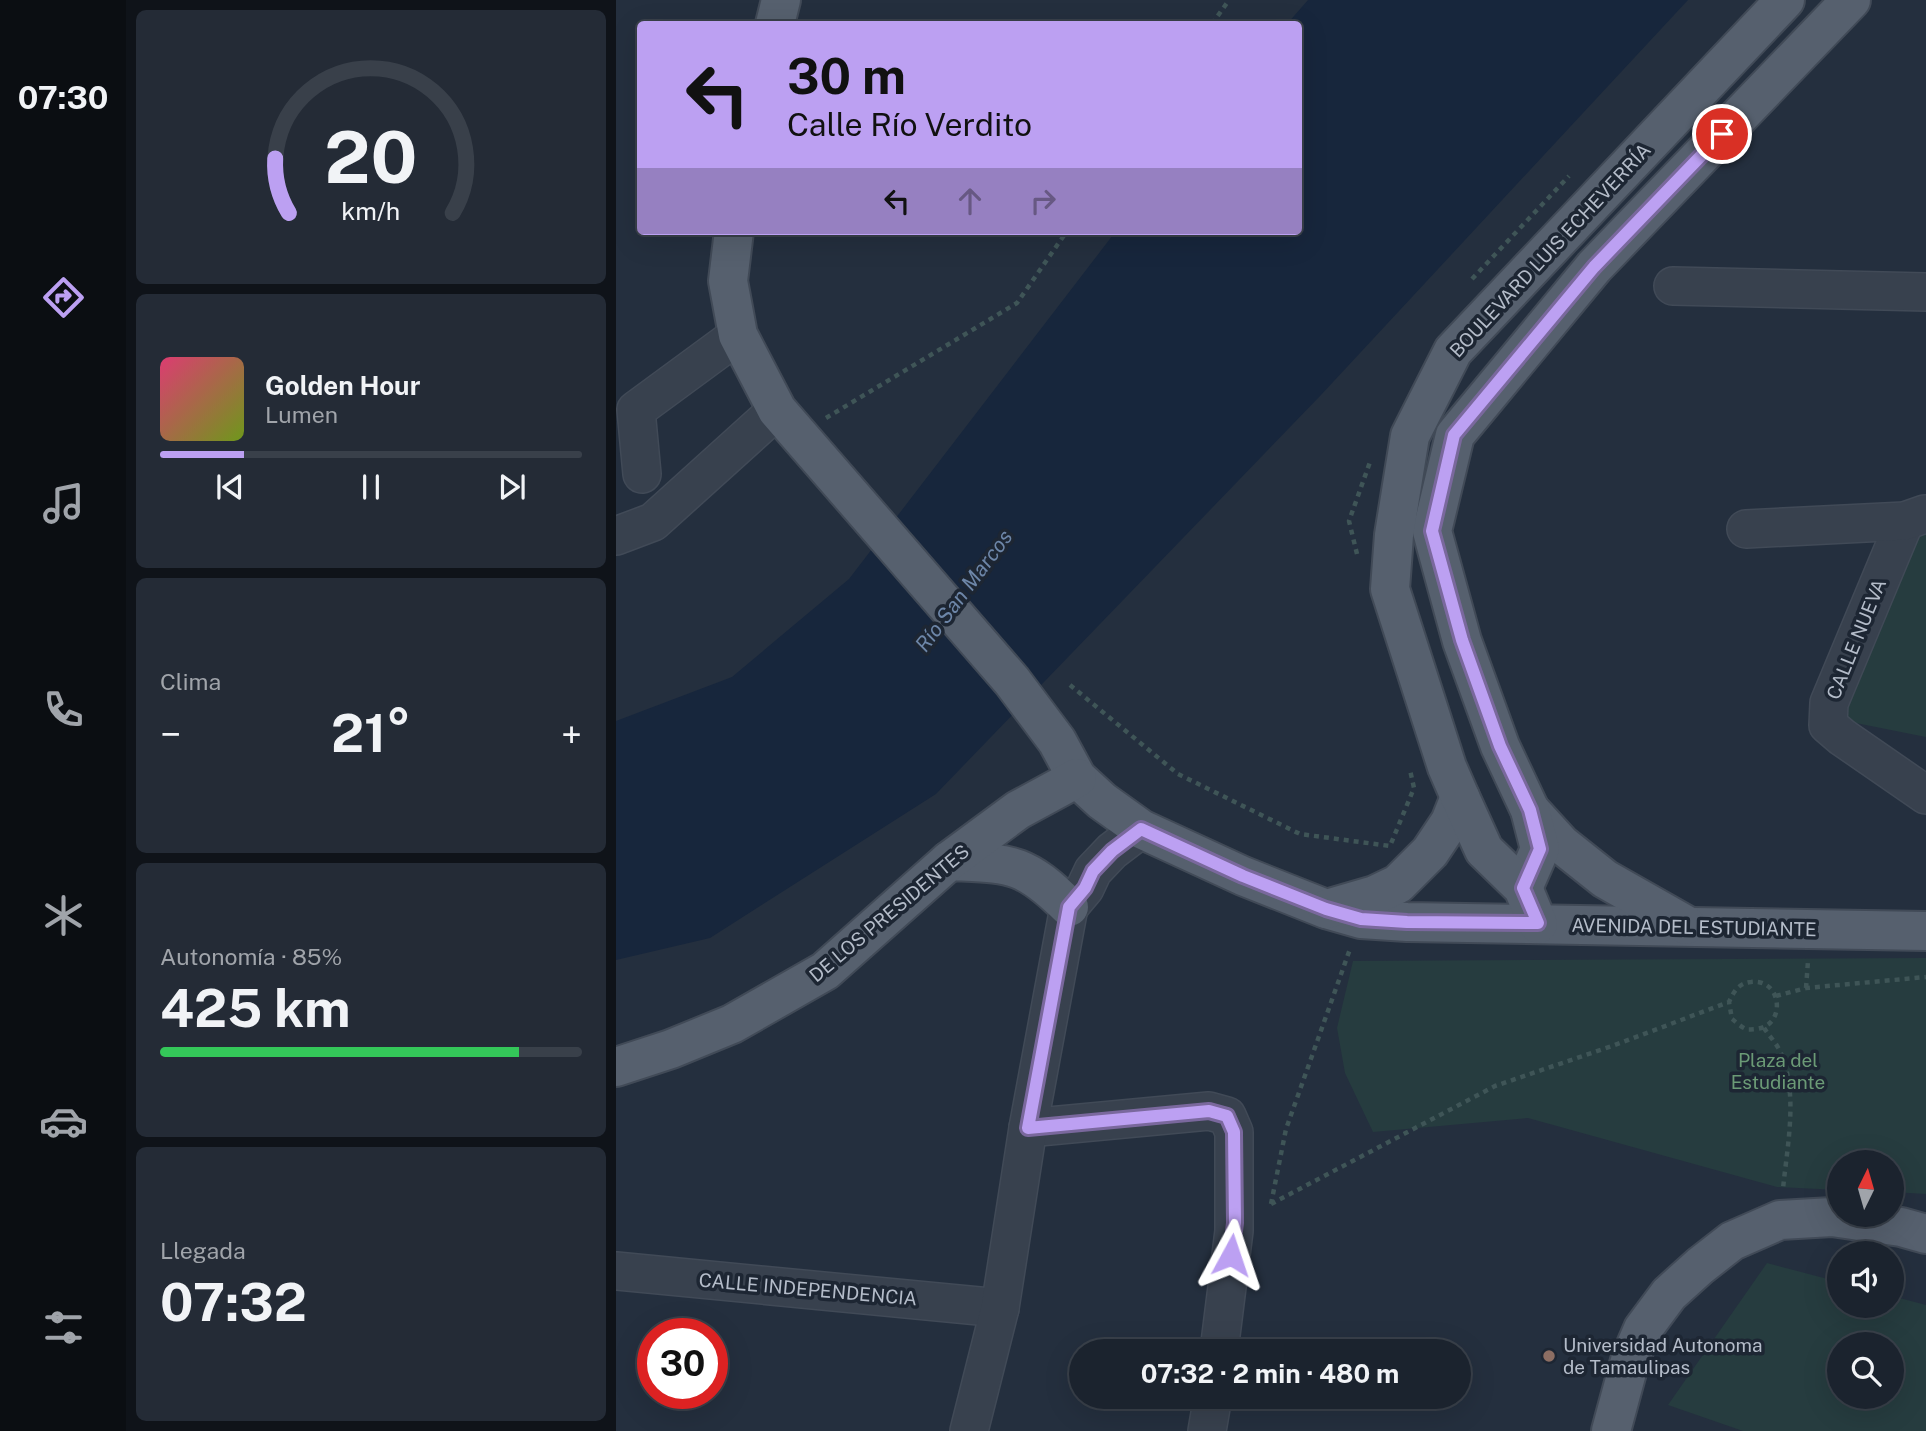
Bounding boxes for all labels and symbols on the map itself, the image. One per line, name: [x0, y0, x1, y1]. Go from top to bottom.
pin: [1692, 104, 1752, 164]
street label: BOULEVARD LUIS ECHEVERRÍA: [1445, 139, 1655, 361]
water label: Río San Marcos: [910, 525, 1018, 657]
street label: CALLE NUEVA: [1822, 575, 1890, 703]
street label: DE LOS PRESIDENTES: [805, 840, 973, 986]
street label: AVENIDA DEL ESTUDIANTE: [1571, 914, 1817, 940]
park label: Plaza del Estudiante: [1731, 1049, 1825, 1093]
north arrow: [1827, 1150, 1904, 1227]
position arrow: [1194, 1218, 1268, 1292]
street label: CALLE INDEPENDENCIA: [698, 1268, 918, 1310]
speed limit sign: 30: [637, 1318, 728, 1409]
place label: Universidad Autonoma de Tamaulipas: [1563, 1334, 1762, 1378]
marker: Universidad Autonoma de Tamaulipas: [1541, 1348, 1557, 1364]

